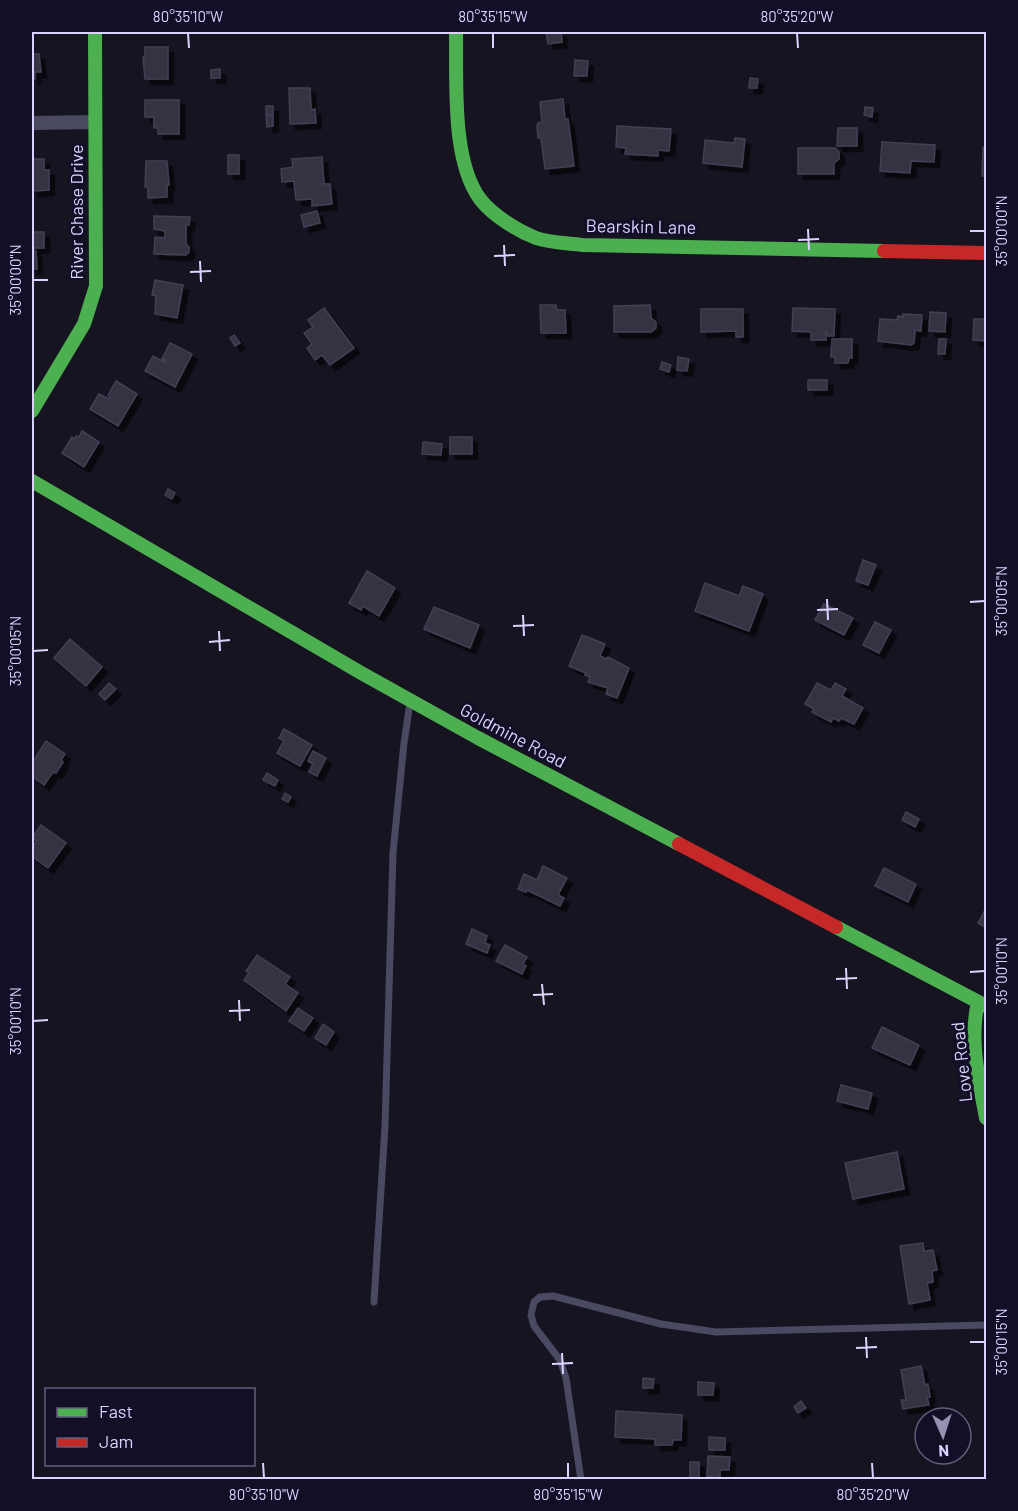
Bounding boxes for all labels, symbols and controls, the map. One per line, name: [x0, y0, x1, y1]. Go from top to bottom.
text: 80°35'10"W: [153, 7, 223, 25]
text: 80°35'15"W: [458, 7, 528, 25]
text: 80°35'20"W: [760, 7, 834, 25]
street label: River Chase Drive: [65, 144, 87, 280]
text: 35°00'00"N: [992, 195, 1010, 267]
street label: Bearskin Lane: [586, 214, 697, 238]
text: 35°00'00"N: [6, 244, 24, 316]
text: 35°00'05"N: [992, 566, 1010, 636]
text: 35°00'05"N: [6, 616, 24, 686]
street label: Goldmine Road: [457, 698, 570, 772]
text: 35°00'10"N: [992, 937, 1010, 1005]
text: 35°00'10"N: [6, 987, 24, 1055]
street label: Love Road: [946, 1021, 976, 1103]
text: 35°00'15"N: [992, 1308, 1010, 1376]
legend: [45, 1388, 255, 1466]
text: Fast: [99, 1400, 133, 1422]
north arrow: [913, 1406, 973, 1466]
text: Jam: [99, 1430, 133, 1452]
text: N: [938, 1442, 950, 1461]
text: 80°35'10"W: [229, 1485, 299, 1503]
text: 80°35'15"W: [533, 1485, 603, 1503]
text: 80°35'20"W: [836, 1485, 910, 1503]

